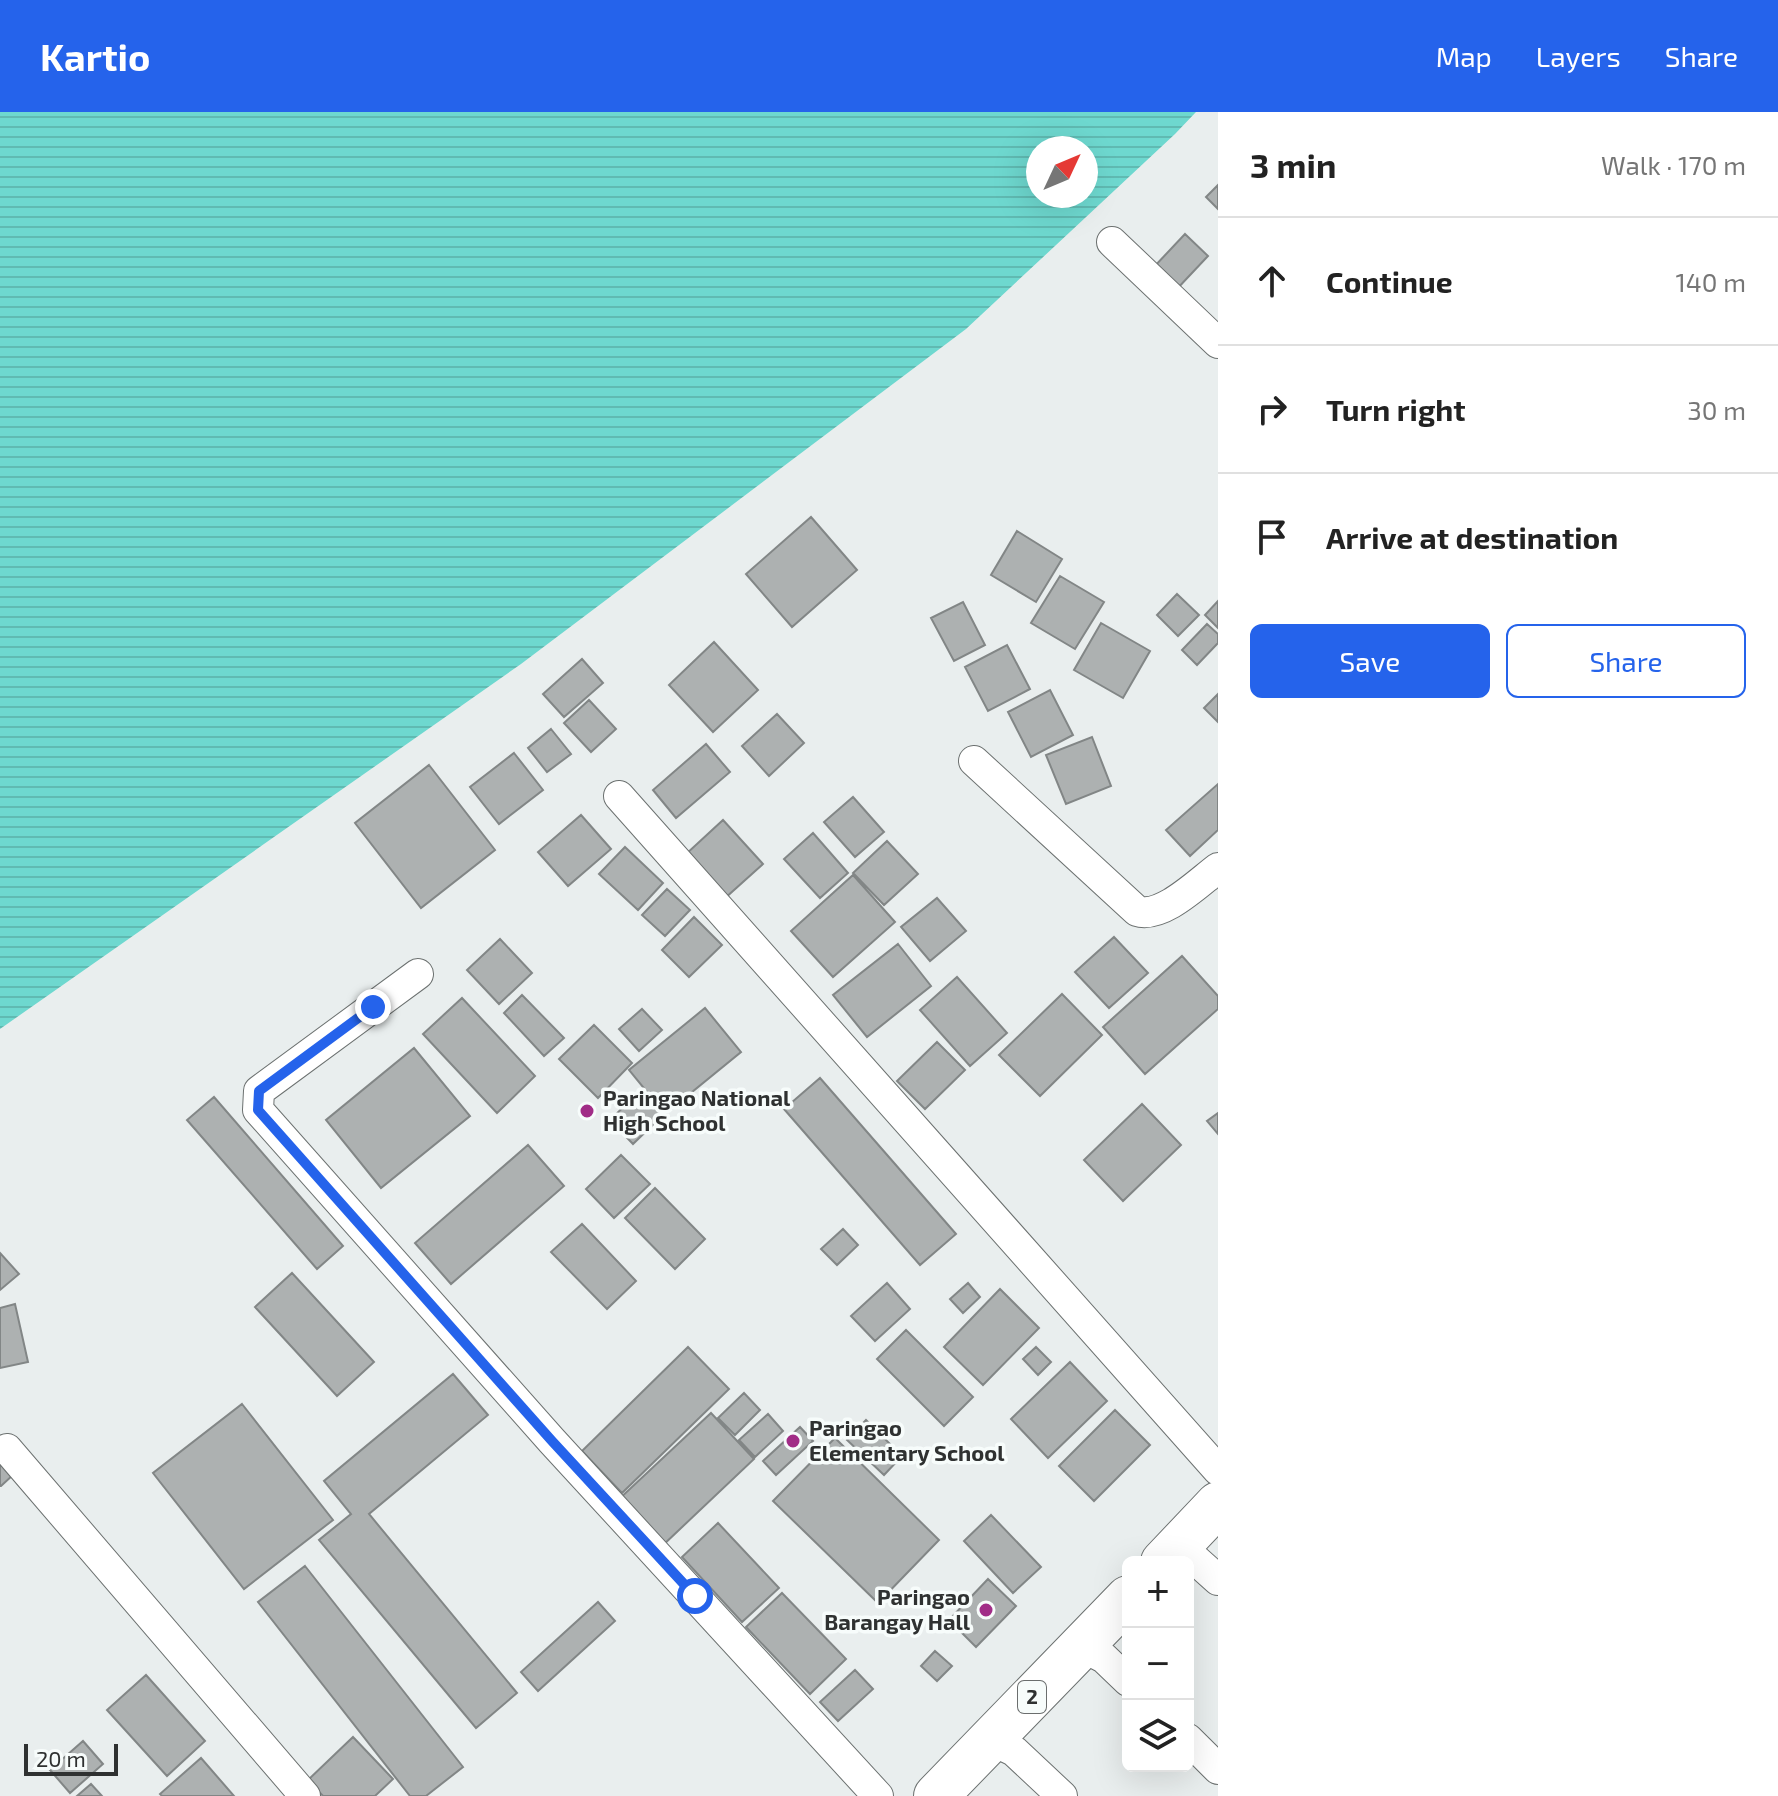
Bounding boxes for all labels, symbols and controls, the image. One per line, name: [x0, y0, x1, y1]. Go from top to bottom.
text: Kartio: [40, 33, 150, 79]
text: Map: [1436, 39, 1492, 73]
text: Layers: [1536, 39, 1621, 73]
text: Share: [1665, 39, 1738, 73]
north arrow: [1026, 136, 1098, 208]
text: 3 min: [1250, 144, 1336, 185]
text: Walk · 170 m: [1601, 149, 1746, 180]
icon: ahead: [1250, 259, 1294, 303]
text: Continue: [1326, 263, 1453, 299]
text: 140 m: [1675, 266, 1746, 297]
icon: right: [1250, 387, 1294, 431]
text: Turn right: [1326, 391, 1466, 427]
text: 30 m: [1687, 394, 1746, 425]
icon: arrive: [1250, 515, 1294, 559]
text: Arrive at destination: [1326, 519, 1618, 555]
button: Save: [1250, 624, 1490, 698]
button: Share: [1506, 624, 1746, 698]
route end: [355, 989, 391, 1025]
place label: Paringao National High School: [603, 1084, 791, 1135]
marker: Paringao National High School: [578, 1102, 596, 1120]
place label: Paringao Elementary School: [809, 1414, 1005, 1466]
marker: Paringao Elementary School: [784, 1432, 802, 1450]
map controls: [1122, 1556, 1194, 1772]
button: +: [1122, 1556, 1194, 1628]
route start: [677, 1578, 713, 1614]
place label: Paringao Barangay Hall: [824, 1583, 971, 1635]
marker: Paringao Barangay Hall: [977, 1601, 995, 1619]
button: −: [1122, 1628, 1194, 1700]
road number: 2: [1018, 1681, 1046, 1713]
button: layers: [1122, 1700, 1194, 1772]
scale bar: [24, 1740, 118, 1776]
text: 20 m: [36, 1745, 86, 1771]

